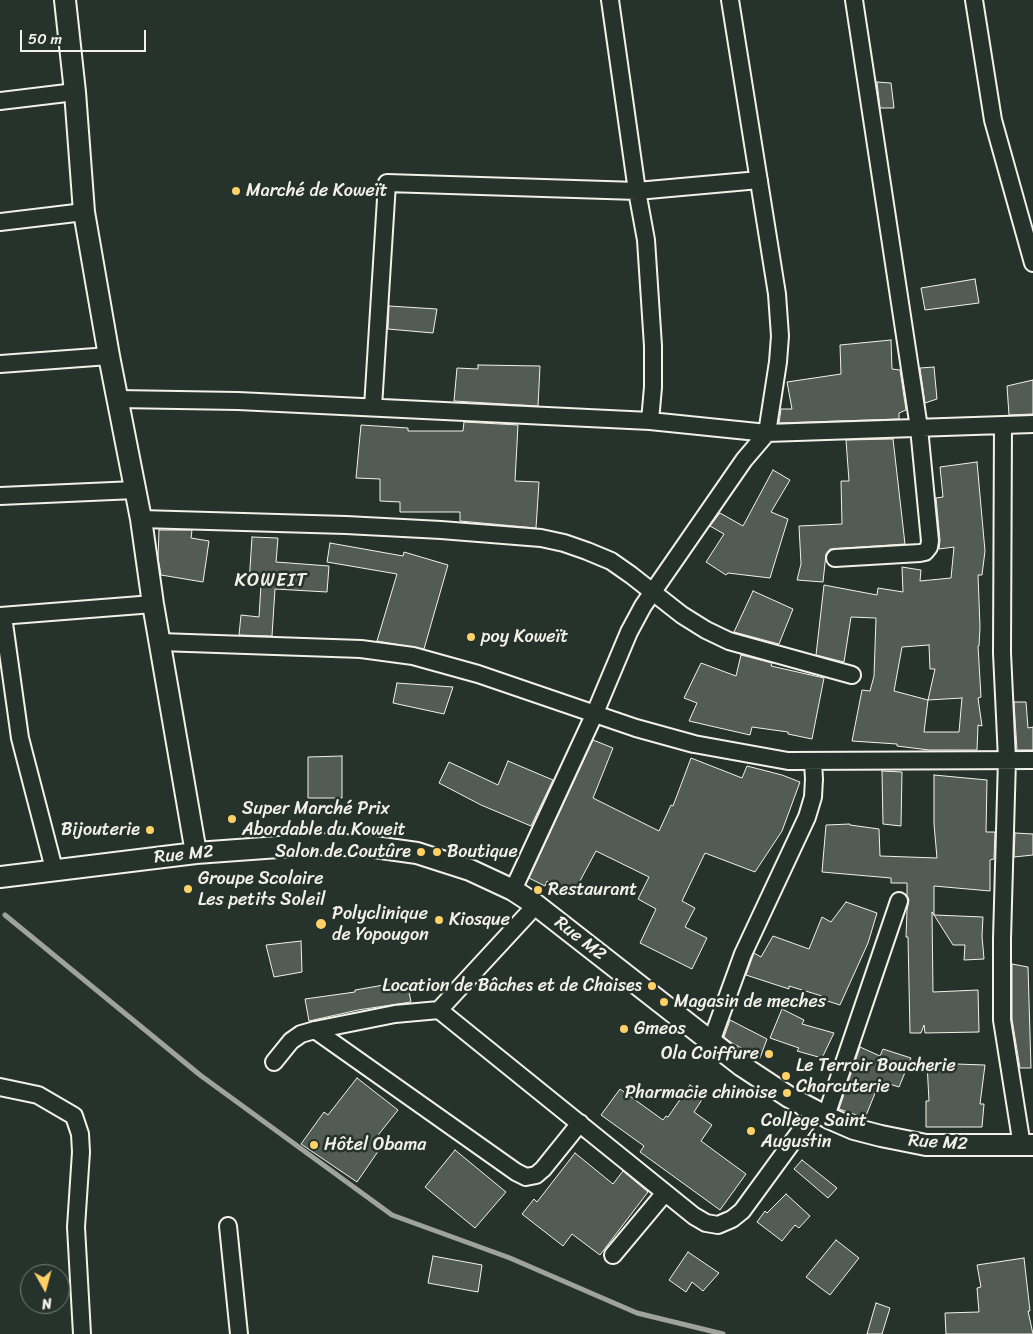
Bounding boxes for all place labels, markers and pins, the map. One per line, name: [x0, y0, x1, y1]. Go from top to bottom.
place label: Marché de Koweït: [246, 180, 388, 202]
marker: Marché de Koweït: [230, 185, 242, 197]
place label: poy Koweït: [481, 626, 568, 648]
marker: poy Koweït: [465, 631, 477, 643]
place label: Super Marché Prix Abordable du Koweit: [242, 798, 406, 841]
marker: Super Marché Prix Abordable du Koweit: [226, 813, 238, 825]
place label: Bijouterie: [61, 819, 140, 841]
marker: Bijouterie: [144, 824, 156, 836]
place label: Salon de Coutûre: [275, 841, 411, 863]
place label: Boutique: [447, 841, 518, 863]
marker: Salon de Coutûre: [415, 846, 427, 858]
marker: Boutique: [431, 846, 443, 858]
place label: Groupe Scolaire Les petits Soleil: [198, 868, 325, 911]
place label: Restaurant: [548, 879, 637, 901]
marker: Groupe Scolaire Les petits Soleil: [182, 883, 194, 895]
marker: Restaurant: [532, 884, 544, 896]
place label: Polyclinique de Yopougon: [332, 903, 429, 946]
place label: Kiosque: [449, 909, 510, 931]
marker: Kiosque: [433, 914, 445, 926]
marker: Polyclinique de Yopougon: [314, 917, 328, 931]
place label: Location de Bâches et de Chaises: [382, 975, 642, 997]
marker: Location de Bâches et de Chaises: [646, 980, 658, 992]
place label: Magasin de meches: [674, 991, 826, 1013]
marker: Magasin de meches: [658, 996, 670, 1008]
place label: Gmeos: [634, 1018, 686, 1040]
marker: Gmeos: [618, 1023, 630, 1035]
place label: Ola Coiffure: [661, 1043, 759, 1065]
marker: Ola Coiffure: [763, 1048, 775, 1060]
place label: Le Terroir Boucherie Charcuterie: [796, 1055, 956, 1098]
marker: Le Terroir Boucherie Charcuterie: [780, 1070, 792, 1082]
place label: Pharmacie chinoise: [625, 1082, 777, 1104]
marker: Pharmacie chinoise: [781, 1087, 793, 1099]
place label: Collège Saint Augustin: [761, 1110, 867, 1152]
marker: Collège Saint Augustin: [745, 1125, 757, 1137]
place label: Hôtel Obama: [324, 1134, 426, 1156]
marker: Hôtel Obama: [308, 1139, 320, 1151]

